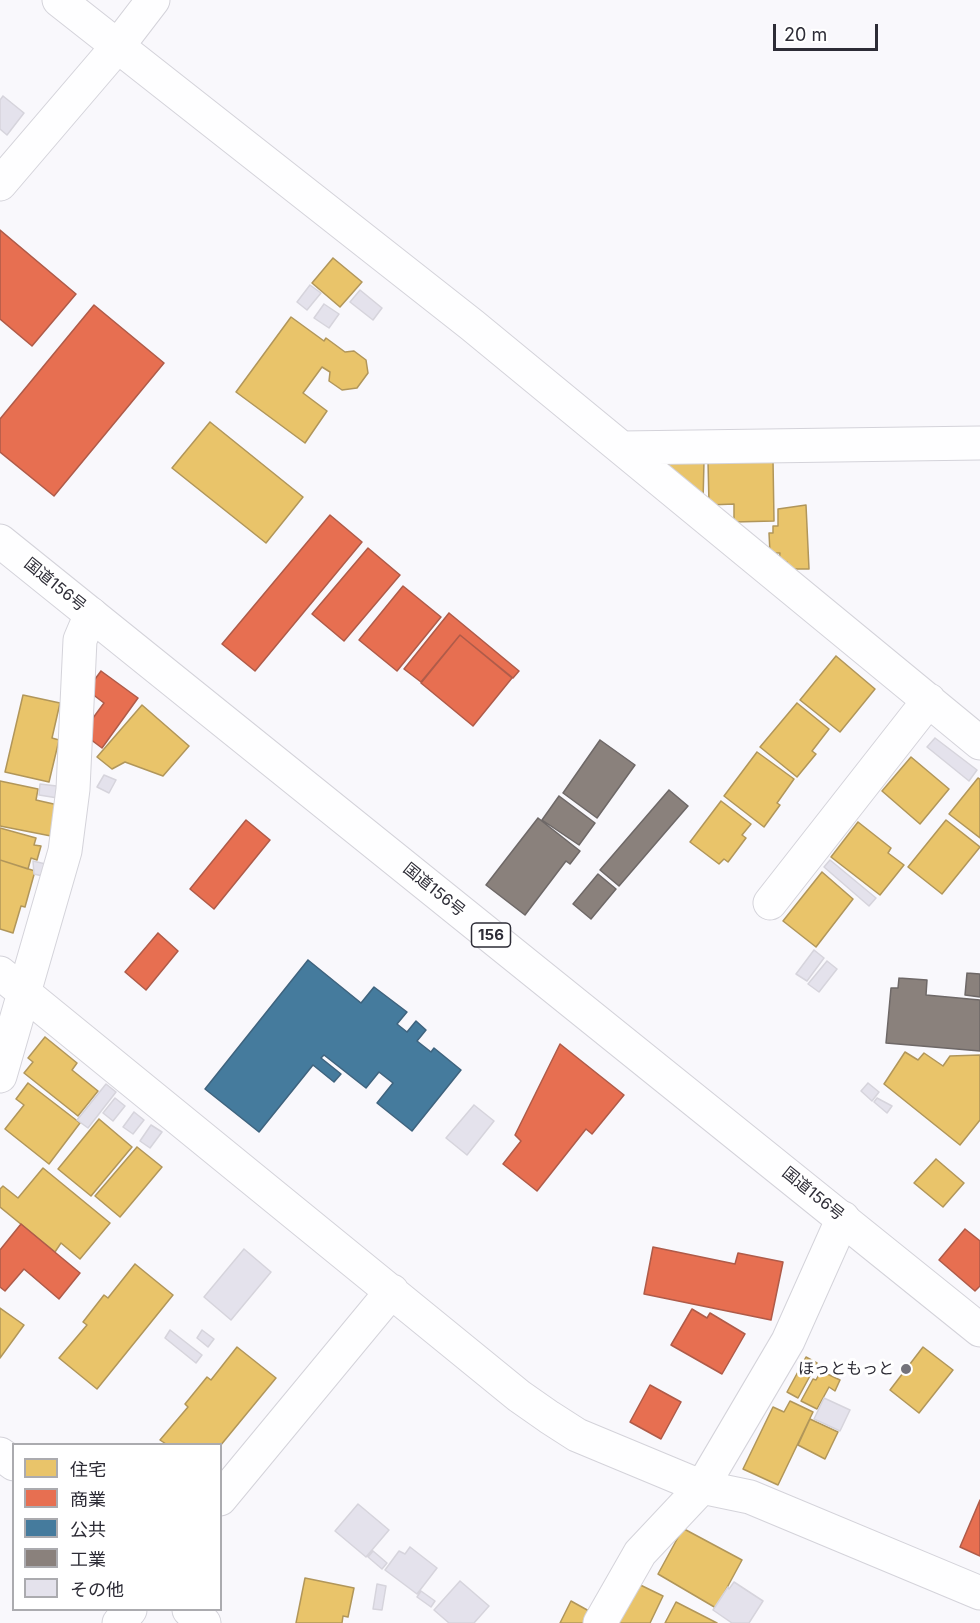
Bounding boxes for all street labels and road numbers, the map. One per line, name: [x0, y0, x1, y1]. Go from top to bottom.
street label: 国道156号: [20, 554, 90, 616]
street label: 国道156号: [399, 859, 469, 921]
road number: 156: [472, 923, 510, 947]
street label: 国道156号: [778, 1163, 848, 1225]

